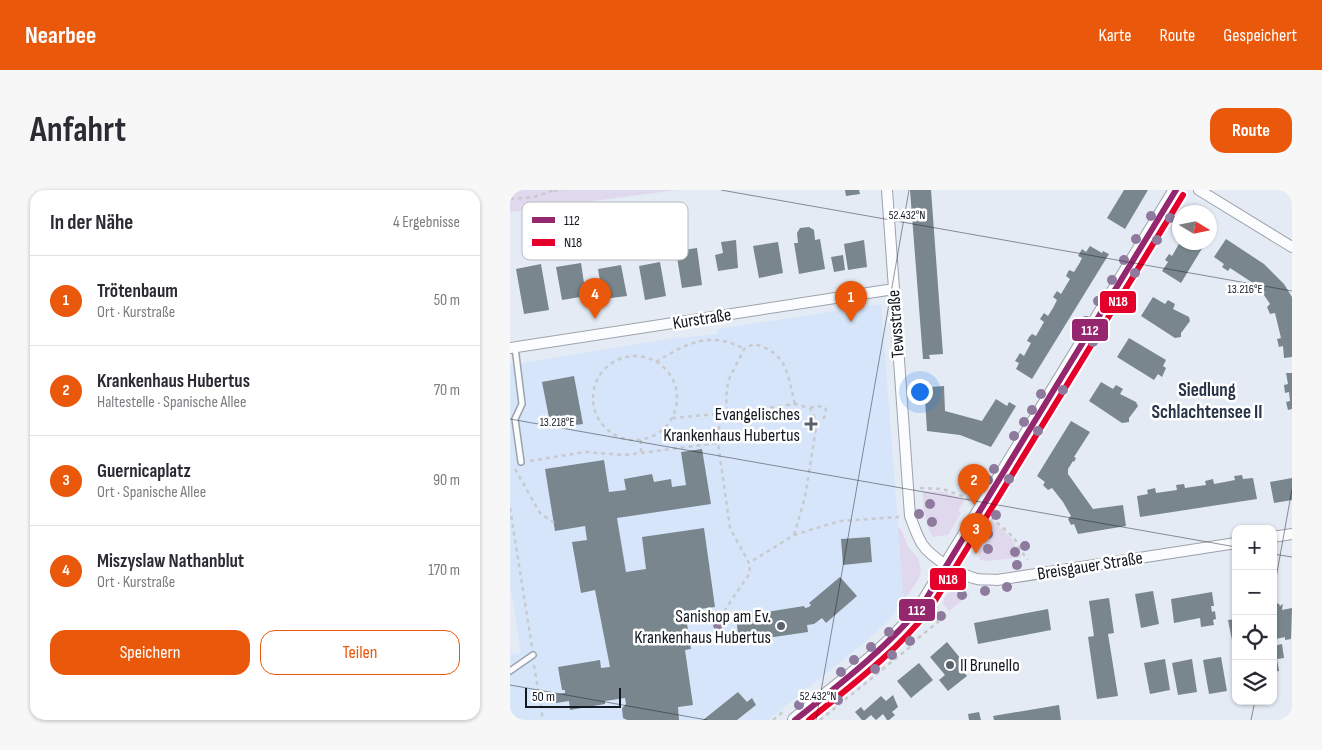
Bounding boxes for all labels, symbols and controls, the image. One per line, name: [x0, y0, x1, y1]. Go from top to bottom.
text: Nearbee: [25, 21, 96, 50]
text: Karte: [1099, 25, 1132, 46]
text: Route: [1160, 25, 1195, 46]
text: Gespeichert: [1223, 25, 1297, 46]
button: Route: [1210, 108, 1292, 153]
text: Anfahrt: [30, 109, 126, 152]
legend: [522, 202, 688, 260]
north arrow: [1172, 205, 1217, 250]
text: 52.432°N: [889, 208, 925, 223]
text: In der Nähe: [50, 210, 133, 235]
text: 112: [564, 212, 580, 229]
text: 4 Ergebnisse: [393, 213, 460, 232]
text: N18: [564, 234, 582, 251]
pin: 4: [579, 278, 611, 319]
text: Trötenbaum: [97, 280, 178, 303]
pin: 1: [835, 281, 867, 322]
text: 13.216°E: [1228, 282, 1262, 297]
street label: Tewsstraße: [883, 289, 909, 359]
line badge: N18: [1099, 290, 1137, 314]
text: 1: [63, 291, 69, 310]
text: 50 m: [434, 291, 460, 310]
text: N18: [1108, 293, 1128, 310]
text: Ort · Kurstraße: [97, 303, 175, 322]
street label: Kurstraße: [671, 304, 733, 334]
line badge: 112: [1071, 318, 1109, 342]
text: 112: [1081, 322, 1099, 339]
text: Krankenhaus Hubertus: [97, 370, 250, 393]
your location: [907, 379, 933, 405]
district label: Siedlung Schlachtensee II: [1152, 379, 1262, 424]
text: 2: [62, 381, 70, 400]
text: 70 m: [434, 381, 460, 400]
text: Haltestelle · Spanische Allee: [97, 393, 246, 412]
place label: Evangelisches Krankenhaus Hubertus: [663, 404, 800, 446]
text: 13.218°E: [540, 415, 574, 430]
marker: Evangelisches Krankenhaus Hubertus: [804, 417, 818, 431]
text: Guernicaplatz: [97, 460, 191, 483]
pin: 2: [958, 464, 990, 505]
text: 3: [62, 471, 70, 490]
text: 90 m: [433, 471, 460, 490]
text: Ort · Spanische Allee: [97, 483, 206, 502]
pin: 3: [960, 513, 992, 554]
map controls: [1232, 525, 1277, 705]
button: +: [1232, 525, 1277, 570]
street label: Breisgauer Straße: [1036, 547, 1144, 585]
text: Miszyslaw Nathanblut: [97, 550, 244, 573]
text: 4: [62, 561, 70, 580]
text: 170 m: [428, 561, 460, 580]
line badge: N18: [929, 567, 967, 591]
button: −: [1232, 570, 1277, 615]
text: N18: [938, 571, 958, 588]
text: Ort · Kurstraße: [97, 573, 175, 592]
line badge: 112: [898, 598, 936, 622]
text: 112: [908, 602, 926, 619]
place label: Sanishop am Ev. Krankenhaus Hubertus: [634, 606, 771, 648]
button: locate: [1232, 615, 1277, 660]
marker: Sanishop am Ev. Krankenhaus Hubertus: [775, 620, 787, 632]
button: Speichern: [50, 630, 250, 675]
button: Teilen: [260, 630, 460, 675]
place label: Il Brunello: [960, 655, 1020, 676]
marker: Il Brunello: [944, 659, 956, 671]
button: layers: [1232, 660, 1277, 705]
scale bar: [525, 685, 621, 708]
text: 50 m: [532, 688, 555, 705]
text: 52.432°N: [800, 689, 836, 704]

